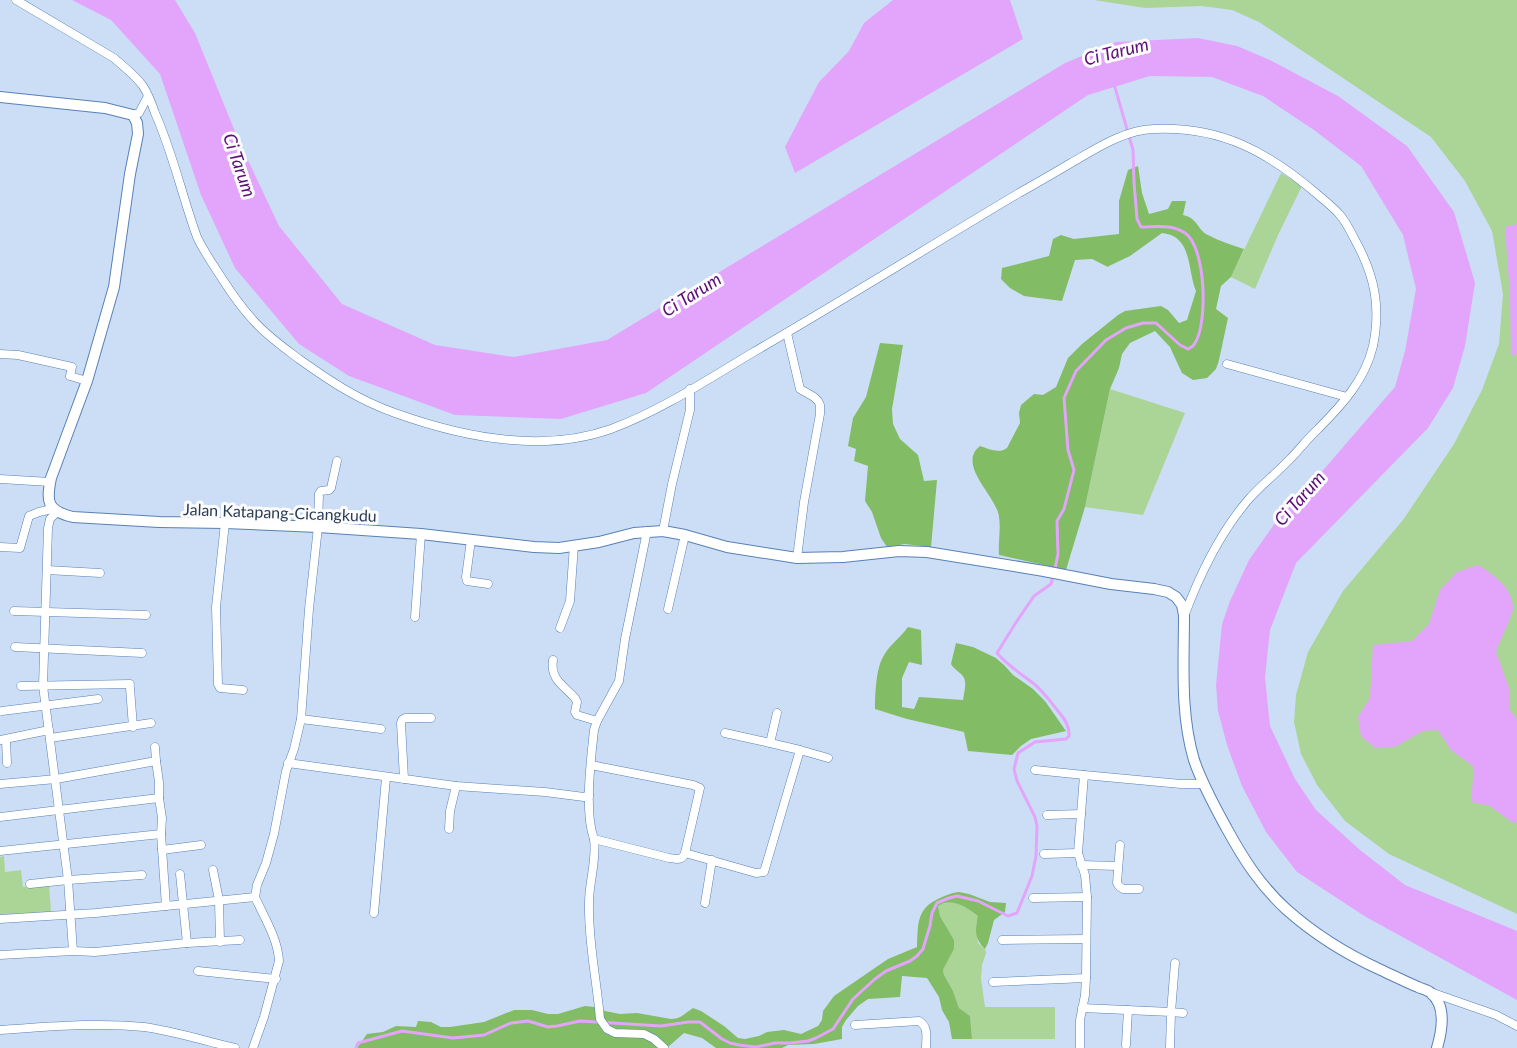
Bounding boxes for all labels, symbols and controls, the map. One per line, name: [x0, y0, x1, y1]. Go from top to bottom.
water label: Ci Tarum: [1081, 32, 1151, 70]
water label: Ci Tarum: [219, 130, 261, 200]
water label: Ci Tarum: [657, 267, 725, 321]
water label: Ci Tarum: [1269, 466, 1329, 530]
street label: Jalan Katapang-Cicangkudu: [183, 499, 377, 525]

